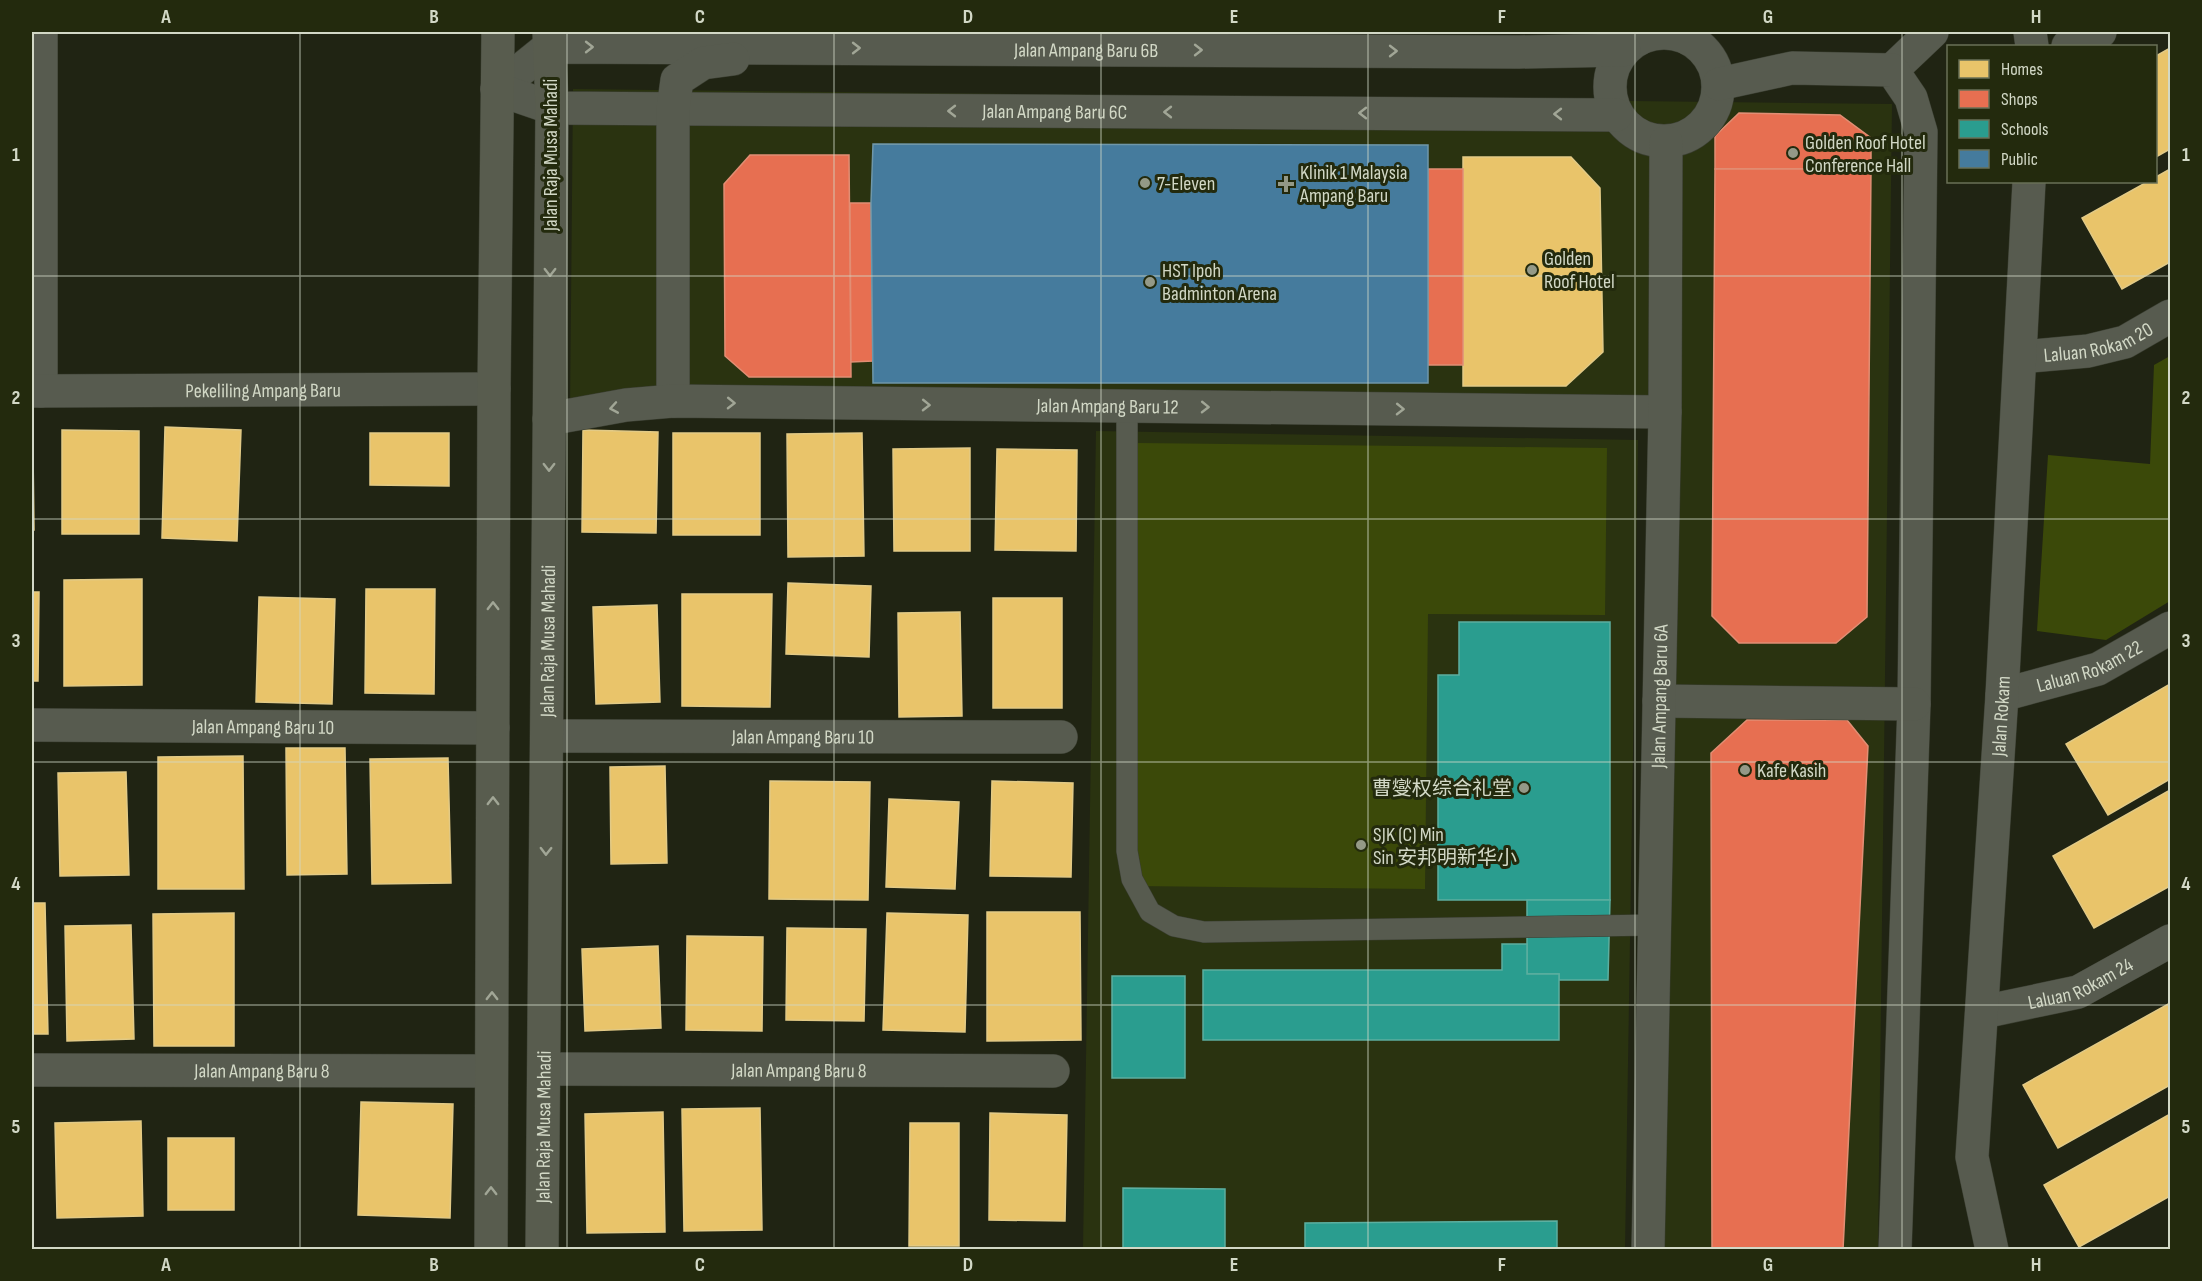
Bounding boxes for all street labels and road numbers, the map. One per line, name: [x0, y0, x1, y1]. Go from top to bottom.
street label: Jalan Ampang Baru 6B: [1013, 38, 1158, 63]
street label: Jalan Raja Musa Mahadi: [539, 79, 563, 232]
street label: Jalan Ampang Baru 6C: [981, 100, 1127, 125]
street label: Laluan Rokam 20: [2043, 318, 2157, 368]
street label: Pekeliling Ampang Baru: [185, 379, 341, 403]
street label: Jalan Ampang Baru 12: [1035, 394, 1179, 420]
street label: Jalan Raja Musa Mahadi: [536, 565, 561, 718]
street label: Jalan Ampang Baru 6A: [1647, 624, 1674, 769]
street label: Laluan Rokam 22: [2034, 635, 2147, 698]
street label: Jalan Rokam: [1987, 675, 2016, 758]
street label: Jalan Ampang Baru 10: [191, 715, 334, 740]
street label: Jalan Ampang Baru 10: [731, 725, 874, 750]
street label: Laluan Rokam 24: [2026, 953, 2138, 1015]
street label: Jalan Raja Musa Mahadi: [531, 1051, 557, 1204]
street label: Jalan Ampang Baru 8: [193, 1059, 330, 1084]
street label: Jalan Ampang Baru 8: [730, 1059, 867, 1083]

